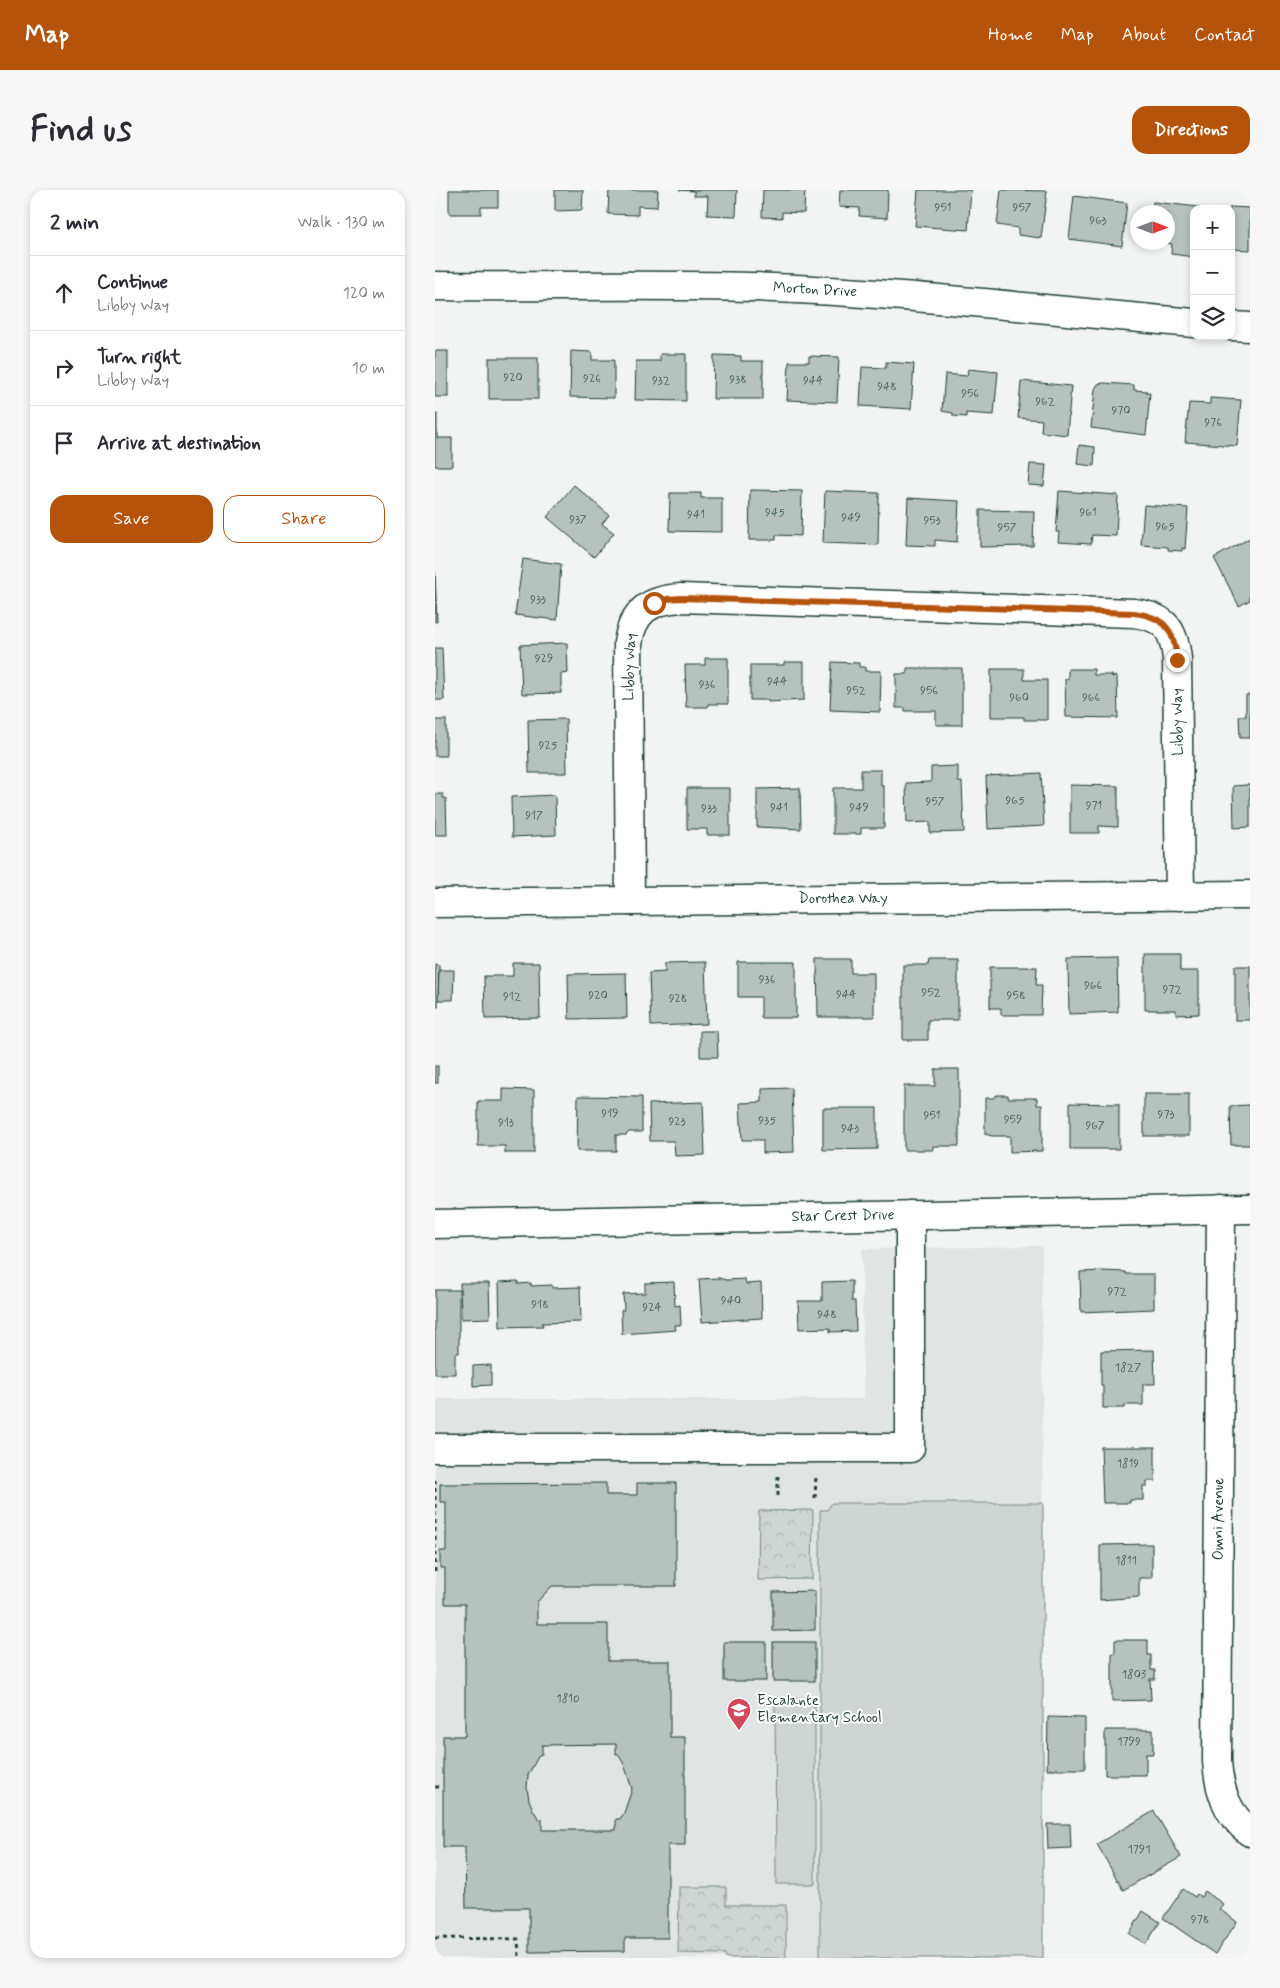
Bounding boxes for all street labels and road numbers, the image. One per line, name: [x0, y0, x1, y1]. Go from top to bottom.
street label: Morton Drive: [773, 278, 858, 302]
street label: Libby Way: [619, 633, 641, 701]
street label: Libby Way: [1167, 688, 1189, 756]
street label: Dorothea Way: [798, 889, 888, 909]
street label: Star Crest Drive: [791, 1205, 895, 1227]
street label: Omni Avenue: [1209, 1478, 1229, 1560]

